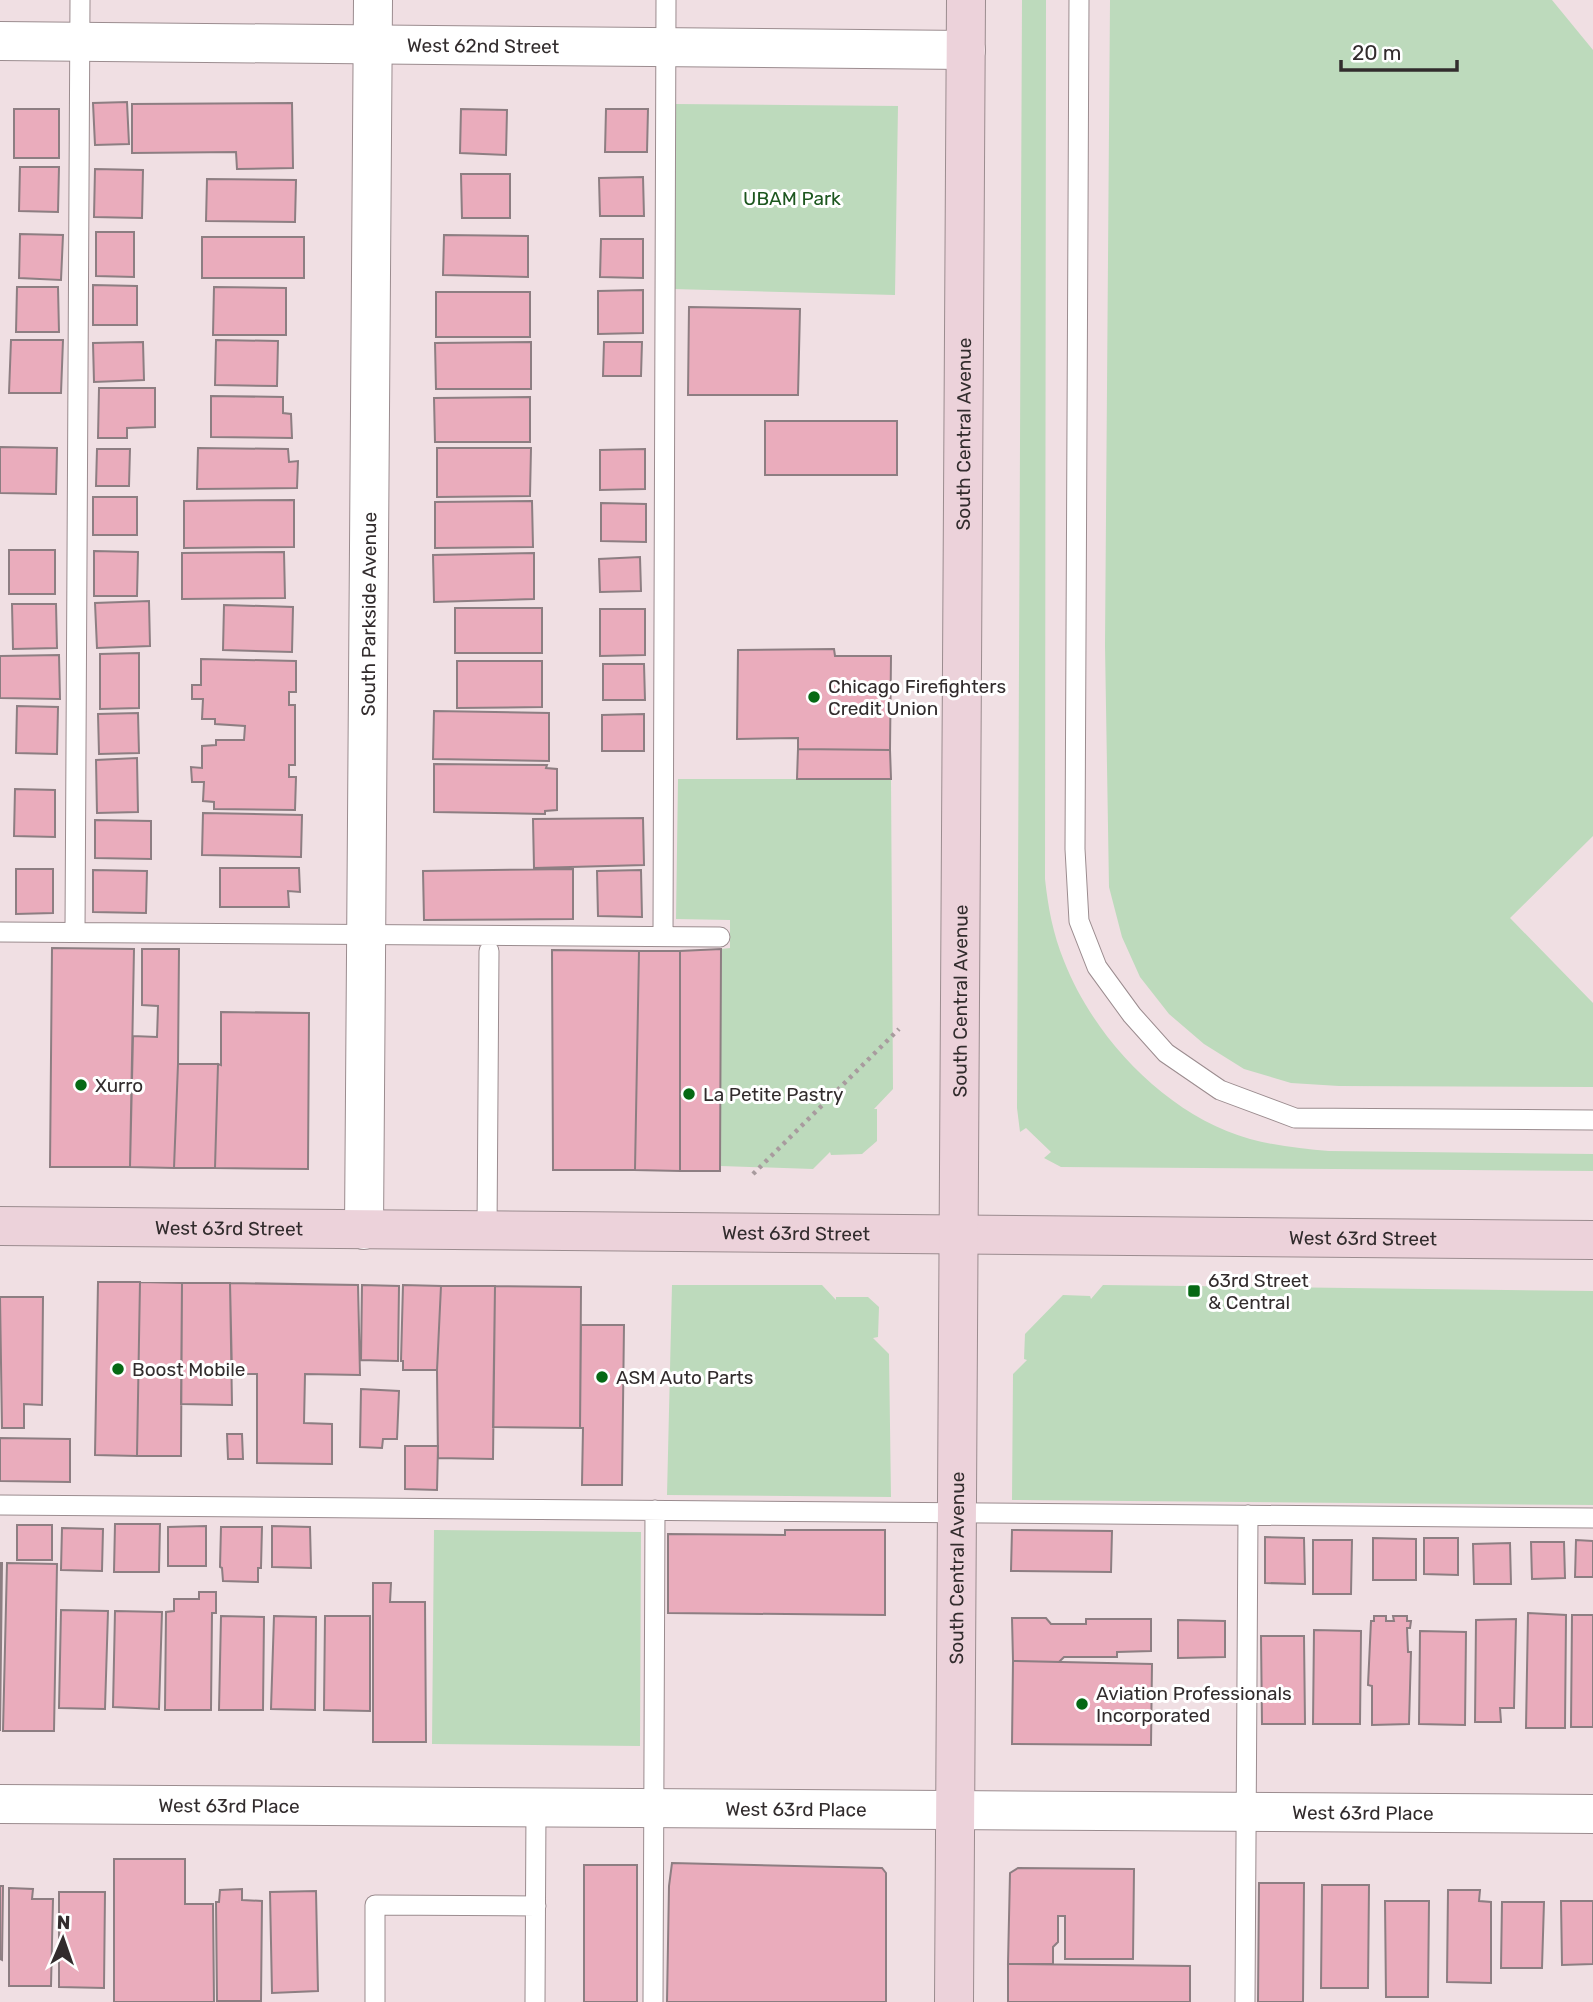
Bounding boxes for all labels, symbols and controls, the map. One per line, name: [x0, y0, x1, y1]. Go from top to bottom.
scale bar: [1341, 28, 1456, 72]
street label: West 62nd Street: [407, 33, 560, 58]
text: 20 m: [1352, 40, 1401, 65]
park label: UBAM Park: [743, 187, 841, 210]
street label: South Central Avenue: [951, 337, 975, 531]
street label: South Parkside Avenue: [356, 512, 381, 716]
place label: Chicago Firefighters Credit Union: [828, 675, 1006, 720]
marker: Chicago Firefighters Credit Union: [806, 689, 822, 705]
street label: South Central Avenue: [948, 904, 972, 1098]
place label: Xurro: [95, 1074, 143, 1097]
marker: Xurro: [73, 1077, 89, 1093]
place label: La Petite Pastry: [703, 1083, 844, 1106]
marker: La Petite Pastry: [681, 1086, 697, 1102]
street label: West 63rd Street: [155, 1216, 304, 1240]
street label: West 63rd Street: [722, 1221, 871, 1245]
street label: West 63rd Street: [1289, 1226, 1438, 1250]
place label: 63rd Street & Central: [1208, 1269, 1309, 1314]
marker: 63rd Street & Central: [1186, 1283, 1202, 1299]
place label: Boost Mobile: [132, 1358, 245, 1381]
marker: Boost Mobile: [110, 1361, 126, 1377]
place label: ASM Auto Parts: [616, 1366, 753, 1389]
marker: ASM Auto Parts: [594, 1369, 610, 1385]
street label: South Central Avenue: [945, 1471, 969, 1665]
place label: Aviation Professionals Incorporated: [1096, 1682, 1292, 1727]
marker: Aviation Professionals Incorporated: [1074, 1696, 1090, 1712]
street label: West 63rd Place: [158, 1793, 300, 1817]
street label: West 63rd Place: [725, 1797, 867, 1821]
street label: West 63rd Place: [1292, 1801, 1434, 1825]
north arrow: [28, 1904, 98, 1974]
text: N: [56, 1911, 71, 1934]

